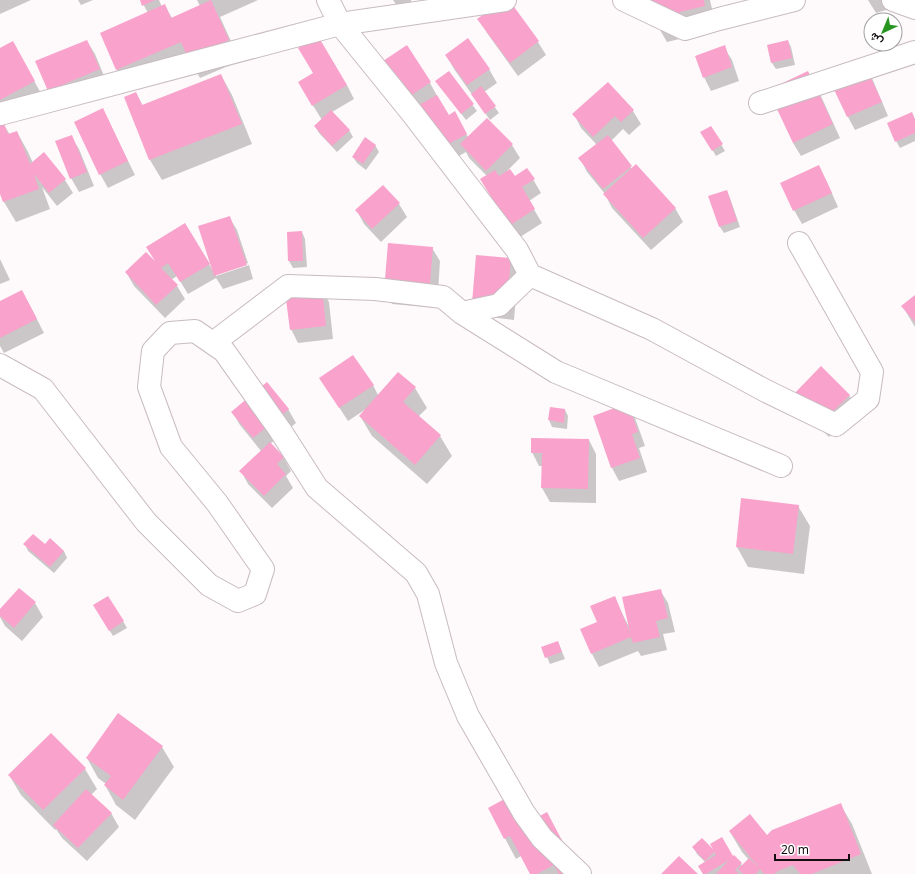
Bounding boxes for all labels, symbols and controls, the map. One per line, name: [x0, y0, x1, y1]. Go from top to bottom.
north arrow: [863, 12, 903, 52]
text: ش: [866, 30, 886, 50]
scale bar: [775, 836, 849, 862]
text: 20 m: [781, 841, 809, 858]

